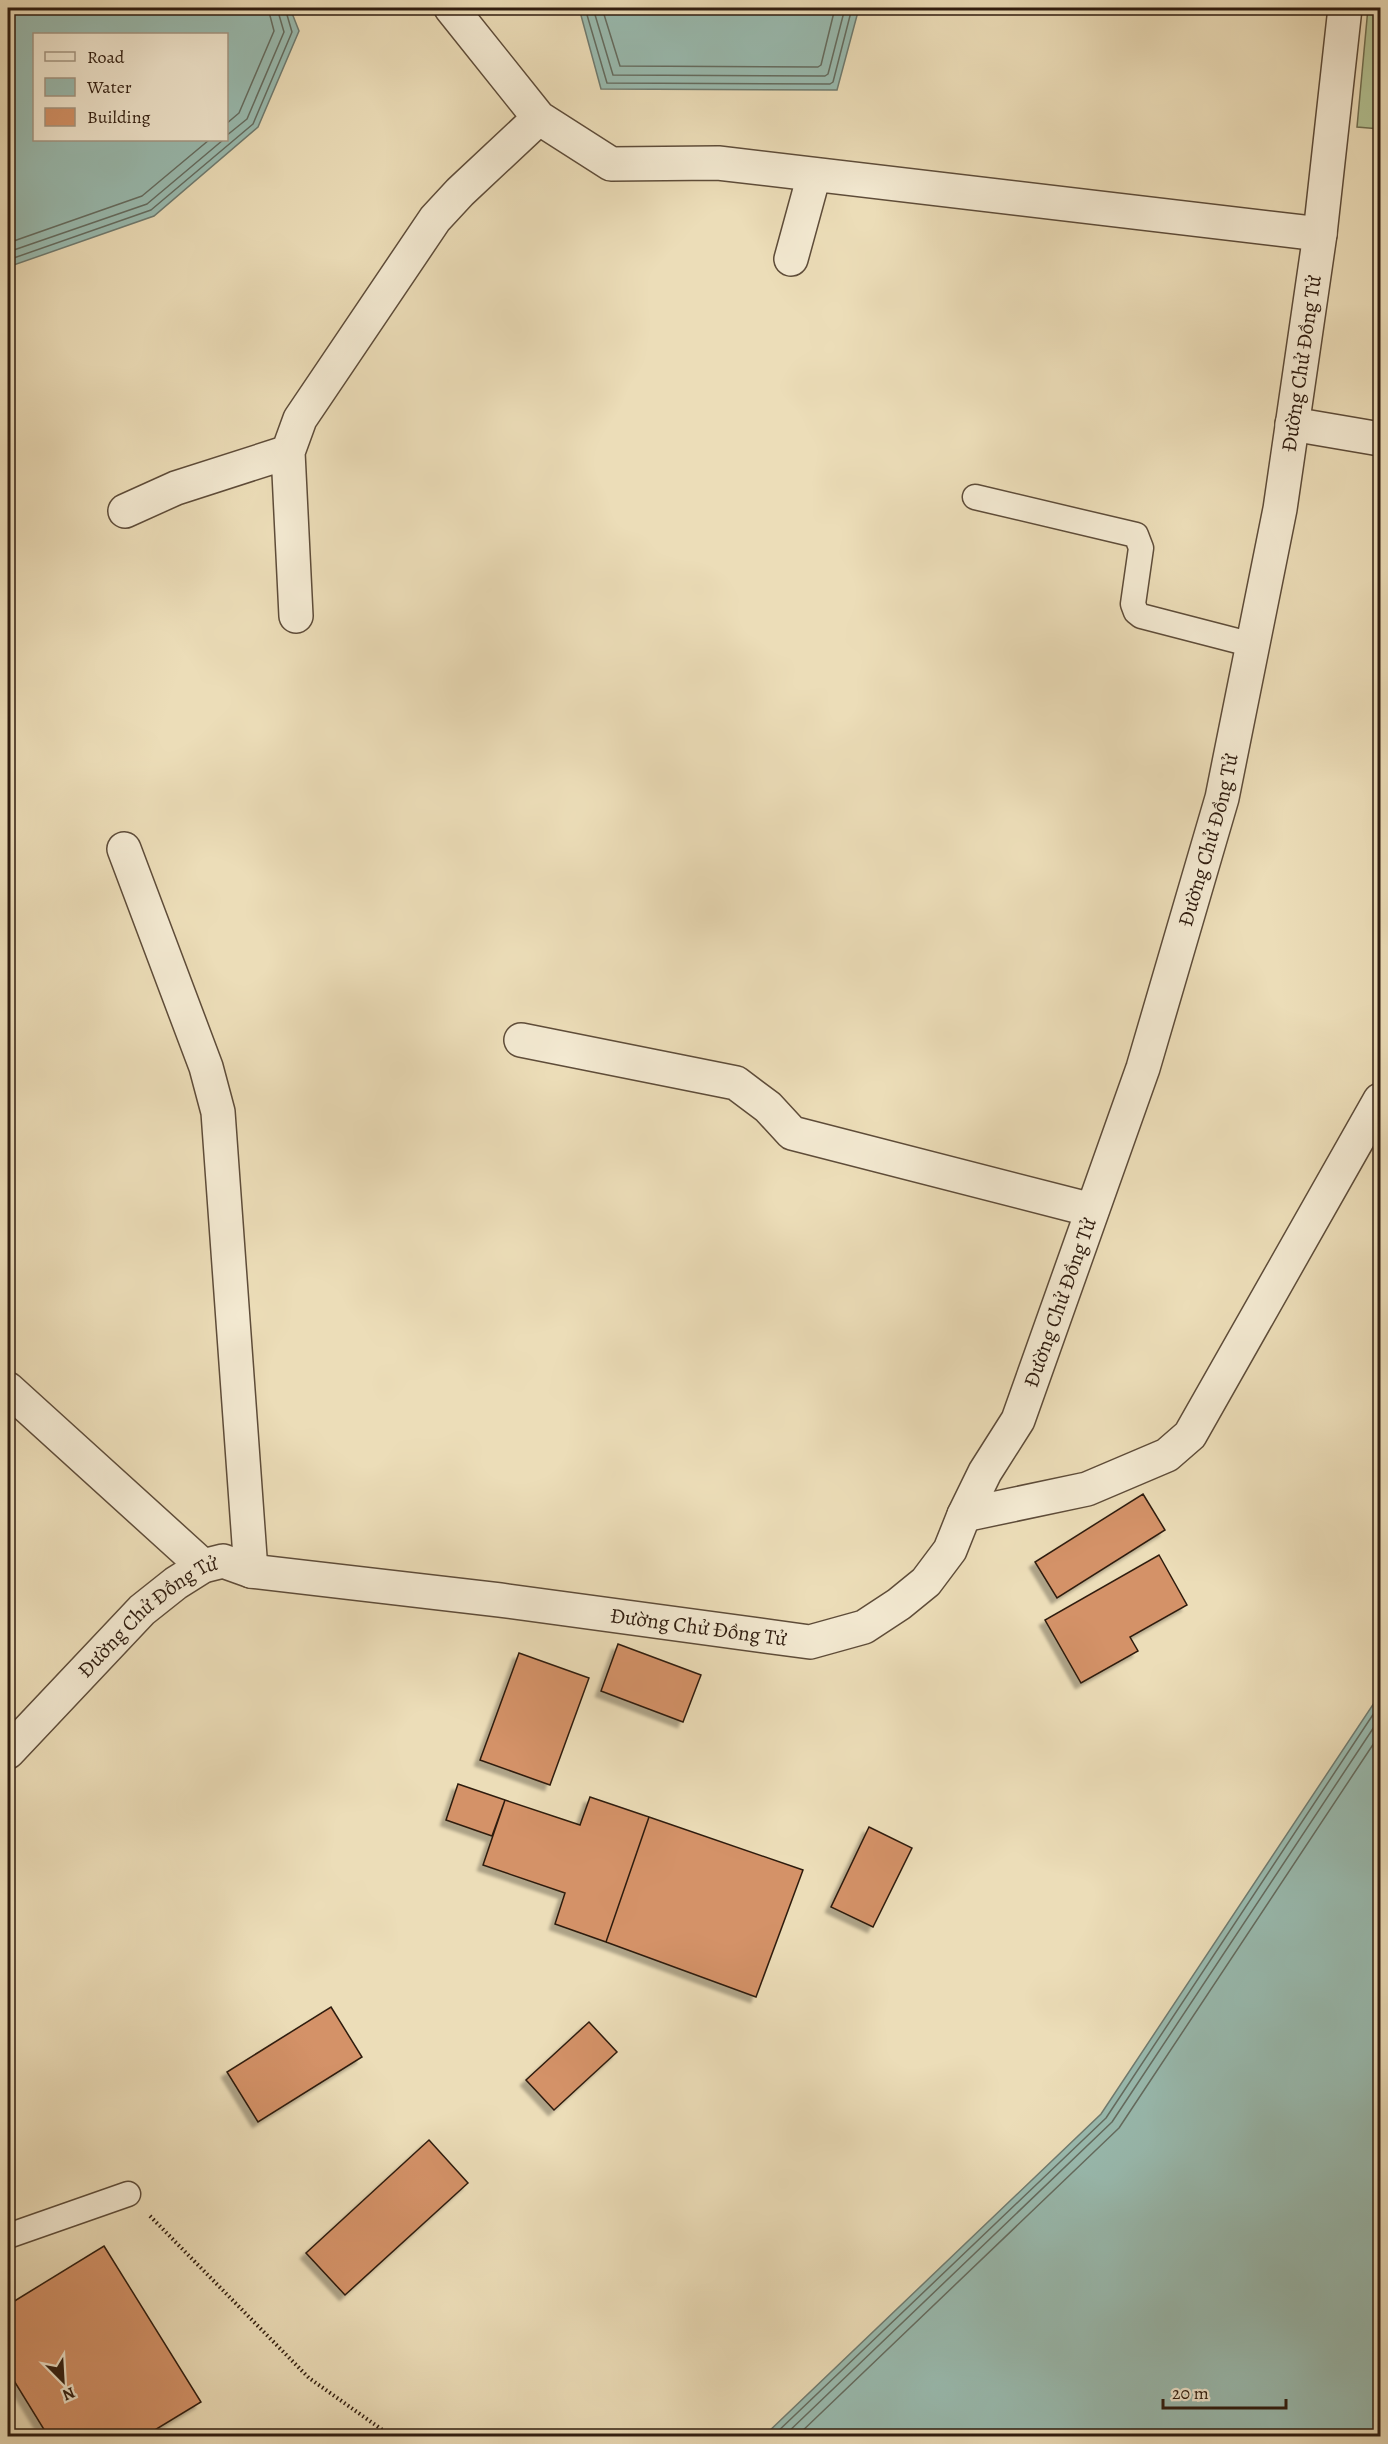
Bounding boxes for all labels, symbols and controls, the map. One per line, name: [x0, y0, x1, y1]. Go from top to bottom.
legend: [33, 33, 228, 141]
text: Road: [87, 45, 125, 69]
text: Water: [86, 75, 132, 99]
text: Building: [87, 105, 151, 129]
street label: Đường Chử Đồng Tử: [1275, 273, 1328, 454]
street label: Đường Chử Đồng Tử: [1171, 751, 1245, 930]
street label: Đường Chử Đồng Tử: [1017, 1214, 1103, 1391]
street label: Đường Chử Đồng Tử: [71, 1549, 221, 1684]
street label: Đường Chử Đồng Tử: [609, 1601, 789, 1653]
north arrow: [33, 2351, 93, 2411]
scale bar: [1163, 2372, 1286, 2410]
text: N: [59, 2381, 78, 2406]
text: 20 m: [1172, 2381, 1209, 2405]

